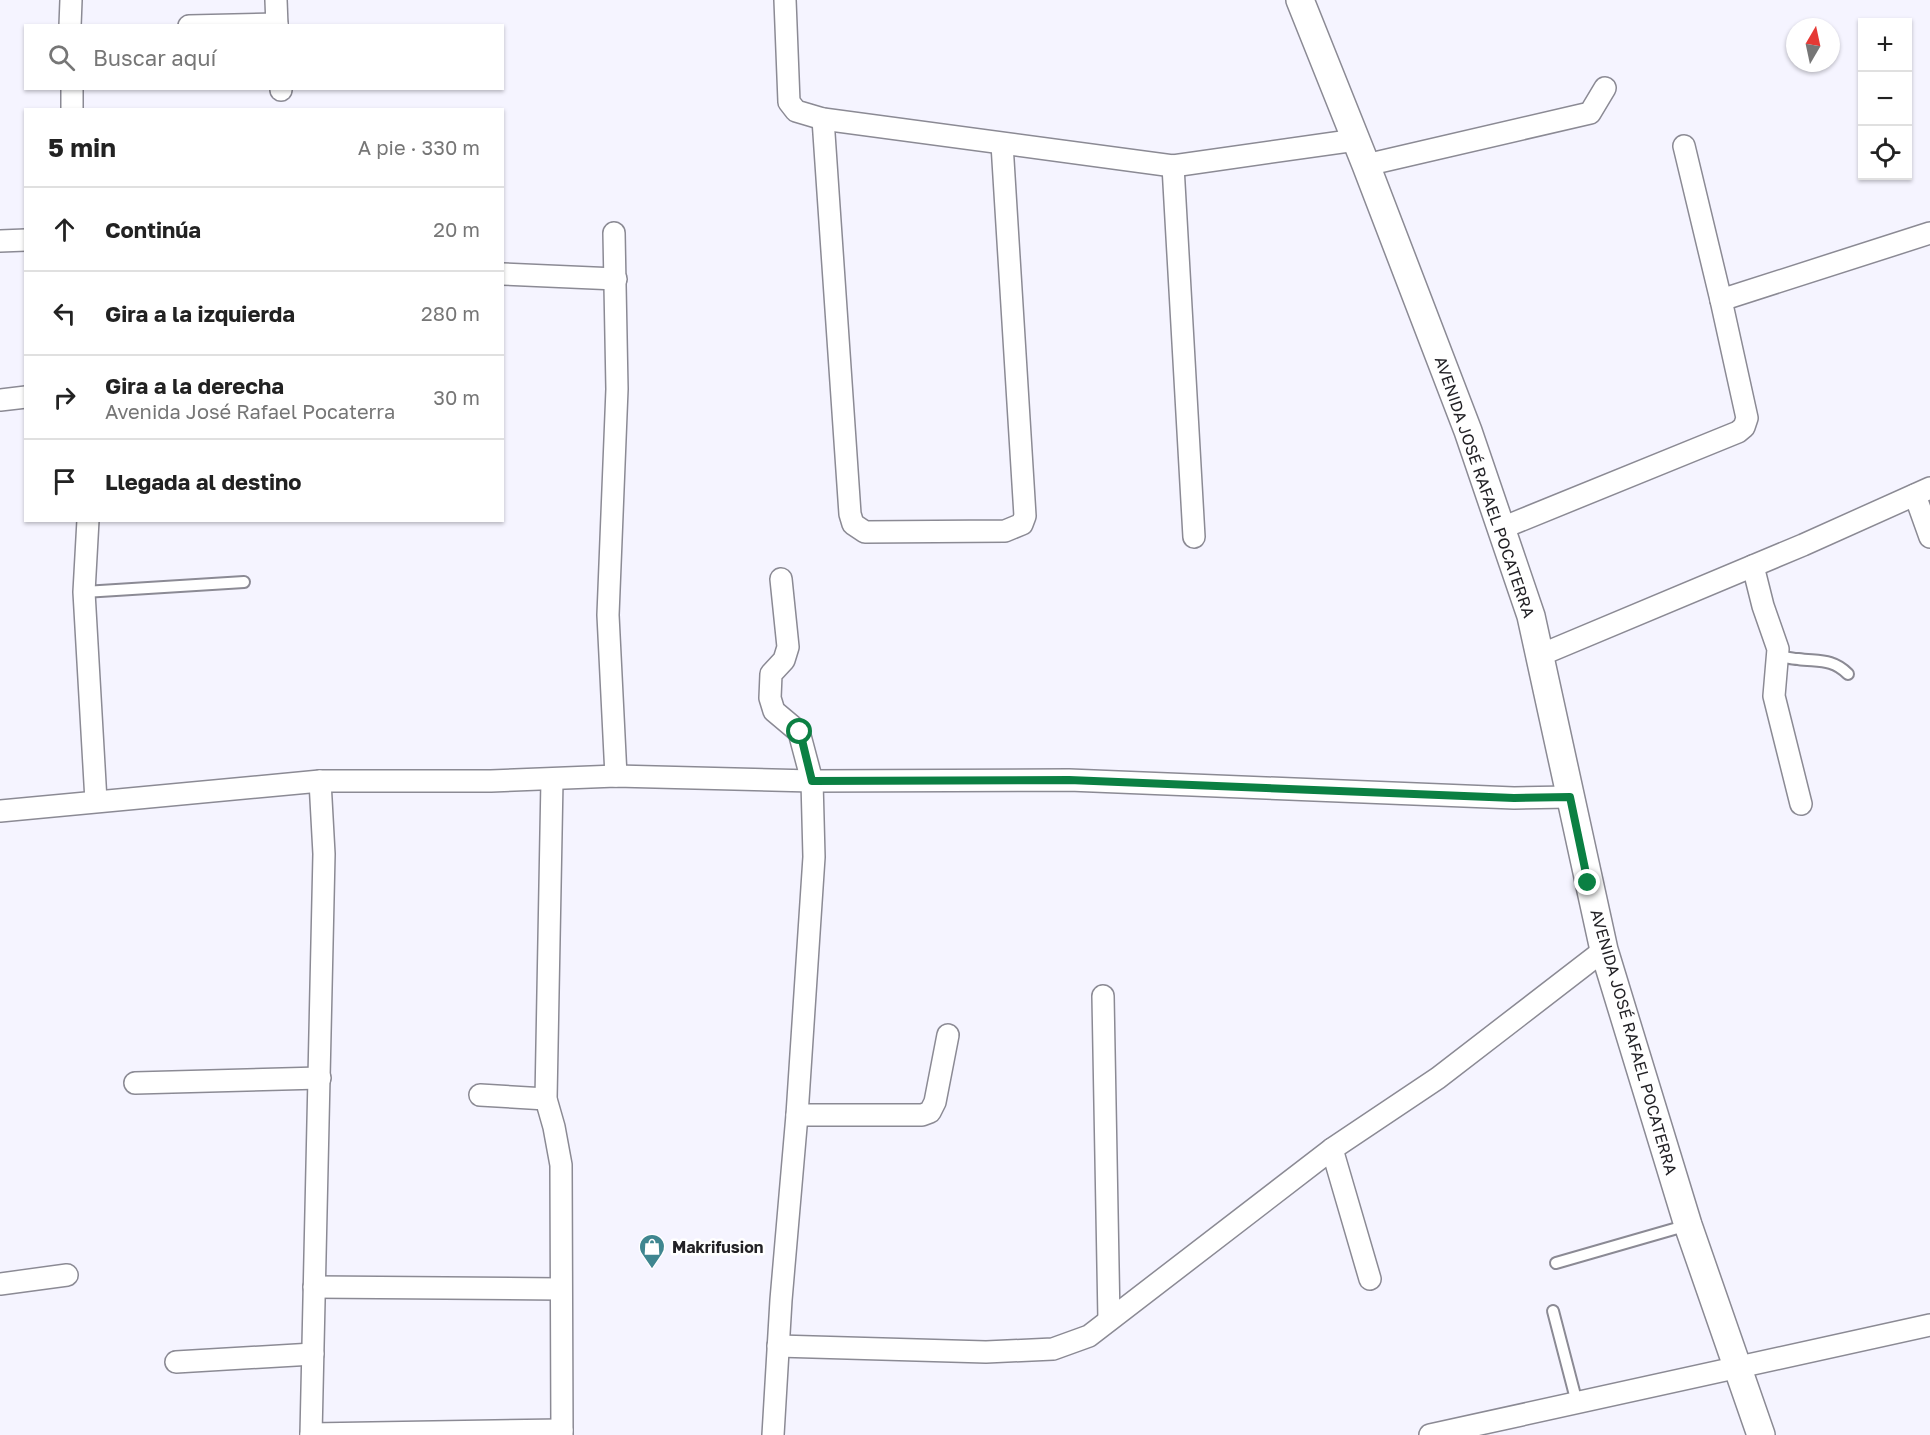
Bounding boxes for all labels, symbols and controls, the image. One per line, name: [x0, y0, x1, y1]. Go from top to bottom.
north arrow: [1786, 18, 1840, 72]
map controls: [1858, 18, 1912, 180]
button: +: [1858, 18, 1912, 72]
search box: [24, 24, 504, 90]
icon: search: [45, 41, 78, 74]
text: Buscar aquí: [93, 44, 216, 71]
button: −: [1858, 72, 1912, 126]
button: locate: [1858, 126, 1912, 180]
text: 5 min: [48, 132, 116, 163]
text: A pie · 330 m: [358, 135, 480, 159]
icon: ahead: [48, 213, 81, 246]
text: Continúa: [105, 216, 201, 243]
text: 20 m: [433, 217, 480, 241]
icon: left: [48, 297, 81, 330]
text: Gira a la izquierda: [105, 300, 295, 327]
text: 280 m: [421, 301, 480, 325]
street label: AVENIDA JOSÉ RAFAEL POCATERRA: [1431, 353, 1539, 621]
text: Gira a la derecha: [105, 372, 284, 399]
icon: right: [48, 381, 81, 414]
text: 30 m: [433, 385, 480, 409]
text: Avenida José Rafael Pocaterra: [105, 399, 395, 423]
icon: arrive: [48, 465, 81, 498]
text: Llegada al destino: [105, 468, 302, 495]
route start: [786, 718, 812, 744]
route end: [1574, 869, 1600, 895]
street label: AVENIDA JOSÉ RAFAEL POCATERRA: [1586, 907, 1682, 1177]
shop icon: Makrifusion: [637, 1232, 667, 1270]
place label: Makrifusion: [672, 1237, 763, 1257]

